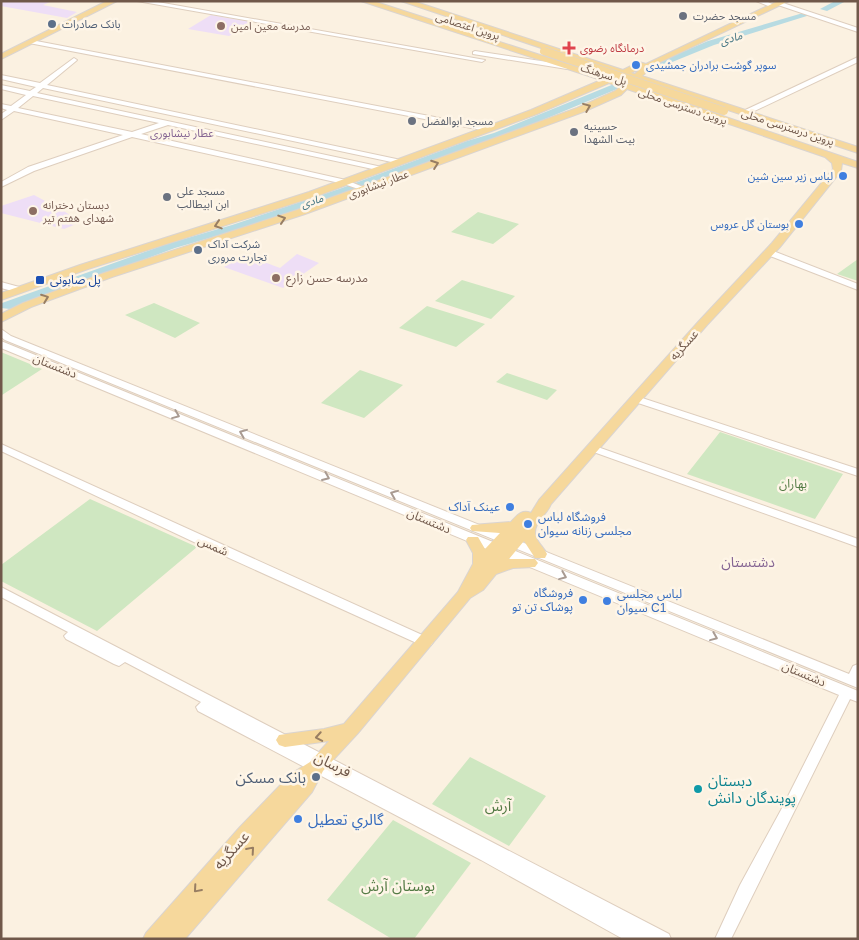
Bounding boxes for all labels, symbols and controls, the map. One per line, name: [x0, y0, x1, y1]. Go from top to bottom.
street label: پروین اعتصامی: [434, 10, 502, 44]
marker: مسجد حضرت: [677, 10, 689, 22]
place label: مسجد حضرت: [693, 10, 756, 23]
marker: بانک صادرات: [46, 18, 58, 30]
place label: بانک صادرات: [62, 18, 121, 31]
marker: مدرسه معین امین: [215, 20, 227, 32]
place label: مدرسه معین امین: [231, 20, 311, 33]
water label: مادی: [718, 29, 744, 48]
marker: درمانگاه رضوی: [562, 41, 576, 55]
place label: درمانگاه رضوی: [580, 42, 644, 55]
marker: سوپر گوشت برادران جمشیدی: [630, 59, 642, 71]
place label: سوپر گوشت برادران جمشیدی: [646, 59, 777, 73]
street label: پل سرهنگ: [579, 61, 629, 89]
street label: پروین دسترسی محلی: [636, 85, 729, 129]
one-way arrow: [582, 102, 591, 113]
street label: پروین درسترسی محلی: [740, 106, 836, 150]
marker: مسجد ابوالفضل: [406, 115, 418, 127]
place label: مسجد ابوالفضل: [422, 115, 493, 128]
place label: حسینیه بیت الشهدا: [584, 120, 635, 146]
marker: حسینیه بیت الشهدا: [568, 126, 580, 138]
district label: عطار نیشابوری: [150, 127, 214, 140]
one-way arrow: [430, 160, 439, 170]
street label: عطار نیشابوری: [346, 167, 411, 202]
place label: لباس زیر سین شین: [748, 170, 833, 183]
marker: لباس زیر سین شین: [837, 170, 849, 182]
place label: مسجد علی ابن ابیطالب: [177, 185, 229, 211]
marker: مسجد علی ابن ابیطالب: [161, 191, 173, 203]
water label: مادی: [299, 192, 325, 211]
place label: دبستان دخترانه شهدای هفتم تیر: [42, 199, 114, 227]
marker: دبستان دخترانه شهدای هفتم تیر: [27, 205, 39, 217]
one-way arrow: [277, 214, 286, 224]
place label: بوستان گل عروس: [711, 218, 789, 231]
marker: بوستان گل عروس: [793, 218, 805, 230]
one-way arrow: [215, 219, 223, 229]
place label: شرکت آداک تجارت مروری: [208, 238, 267, 264]
marker: شرکت آداک تجارت مروری: [192, 244, 204, 256]
place label: مدرسه حسن زارع: [286, 271, 368, 287]
marker: مدرسه حسن زارع: [270, 272, 282, 284]
place label: پل صابونی: [50, 273, 101, 288]
marker: پل صابونی: [34, 274, 46, 286]
one-way arrow: [40, 294, 49, 304]
street label: عسگریه: [667, 327, 701, 363]
street label: دشتستان: [31, 351, 79, 381]
one-way arrow: [171, 409, 180, 420]
one-way arrow: [240, 428, 248, 438]
one-way arrow: [321, 471, 330, 482]
park label: بهاران: [779, 477, 807, 491]
one-way arrow: [390, 490, 399, 500]
place label: عینک آداک: [448, 500, 500, 514]
marker: عینک آداک: [504, 501, 516, 513]
street label: دشتستان: [405, 506, 453, 537]
place label: فروشگاه لباس مجلسی زنانه سیوان: [538, 510, 632, 538]
marker: فروشگاه لباس مجلسی زنانه سیوان: [522, 518, 534, 530]
street label: شمس: [196, 533, 230, 559]
district label: دشتستان: [721, 554, 775, 571]
one-way arrow: [558, 570, 567, 581]
place label: فروشگاه پوشاک تن تو: [512, 586, 573, 615]
place label: لباس مجلسی سیوان C1: [617, 587, 682, 615]
marker: فروشگاه پوشاک تن تو: [577, 594, 589, 606]
marker: لباس مجلسی سیوان C1: [601, 595, 613, 607]
one-way arrow: [709, 631, 718, 642]
street label: دشتستان: [780, 659, 828, 690]
one-way arrow: [315, 731, 324, 741]
street label: فرسان: [311, 748, 354, 781]
place label: بانک مسکن: [236, 769, 306, 787]
marker: بانک مسکن: [310, 771, 322, 783]
place label: دبستان پویندگان دانش: [708, 772, 796, 808]
marker: دبستان پویندگان دانش: [692, 783, 704, 795]
park label: آرش: [485, 797, 512, 815]
place label: گالري تعطيل: [308, 811, 384, 831]
marker: گالري تعطيل: [292, 813, 304, 825]
street label: عسگریه: [210, 827, 253, 873]
one-way arrow: [245, 846, 254, 855]
park label: بوستان آرش: [361, 877, 435, 895]
one-way arrow: [194, 883, 202, 892]

